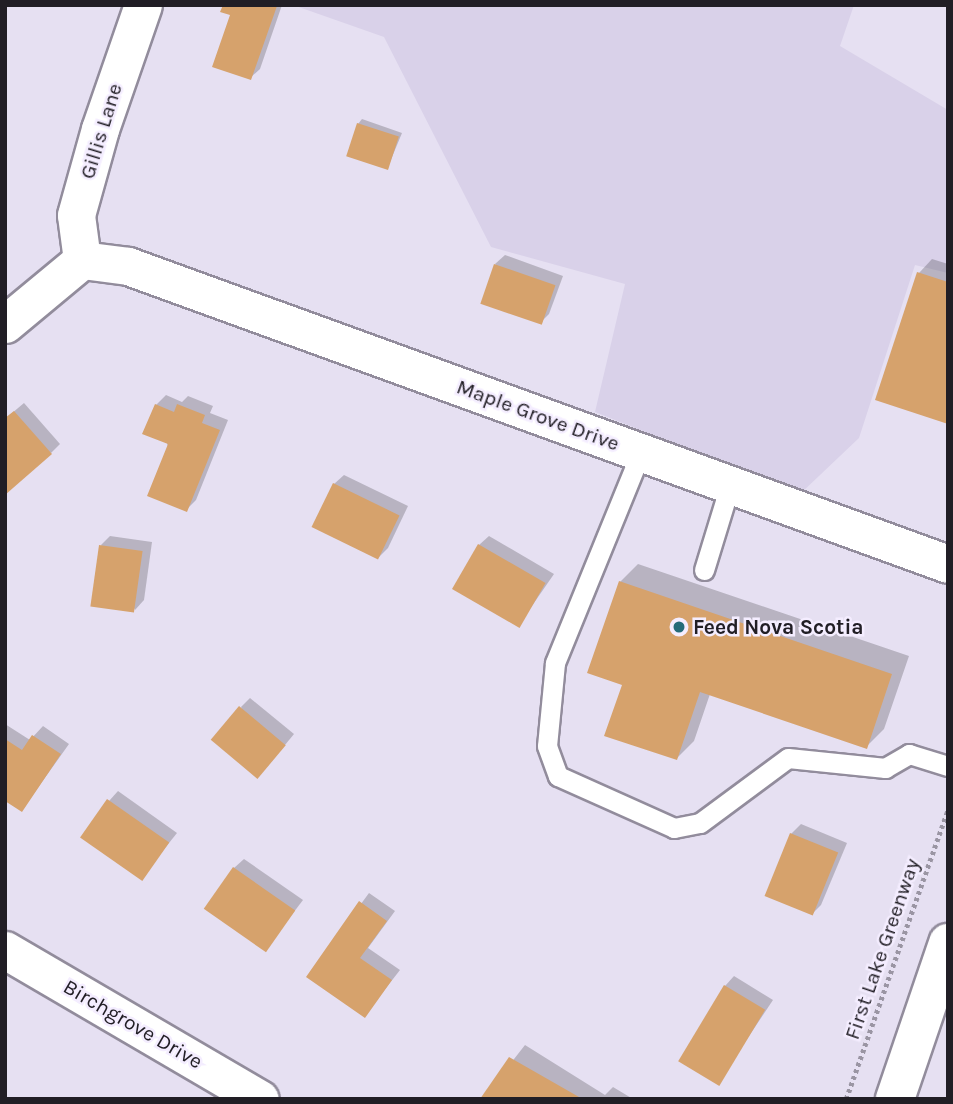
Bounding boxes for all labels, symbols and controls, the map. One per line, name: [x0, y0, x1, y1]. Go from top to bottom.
street label: Gillis Lane: [75, 80, 127, 182]
street label: Maple Grove Drive: [453, 374, 623, 456]
place label: Feed Nova Scotia: [693, 614, 864, 640]
marker: Feed Nova Scotia: [671, 619, 687, 635]
street label: First Lake Greenway: [839, 855, 925, 1043]
street label: Birchgrove Drive: [59, 974, 207, 1074]

